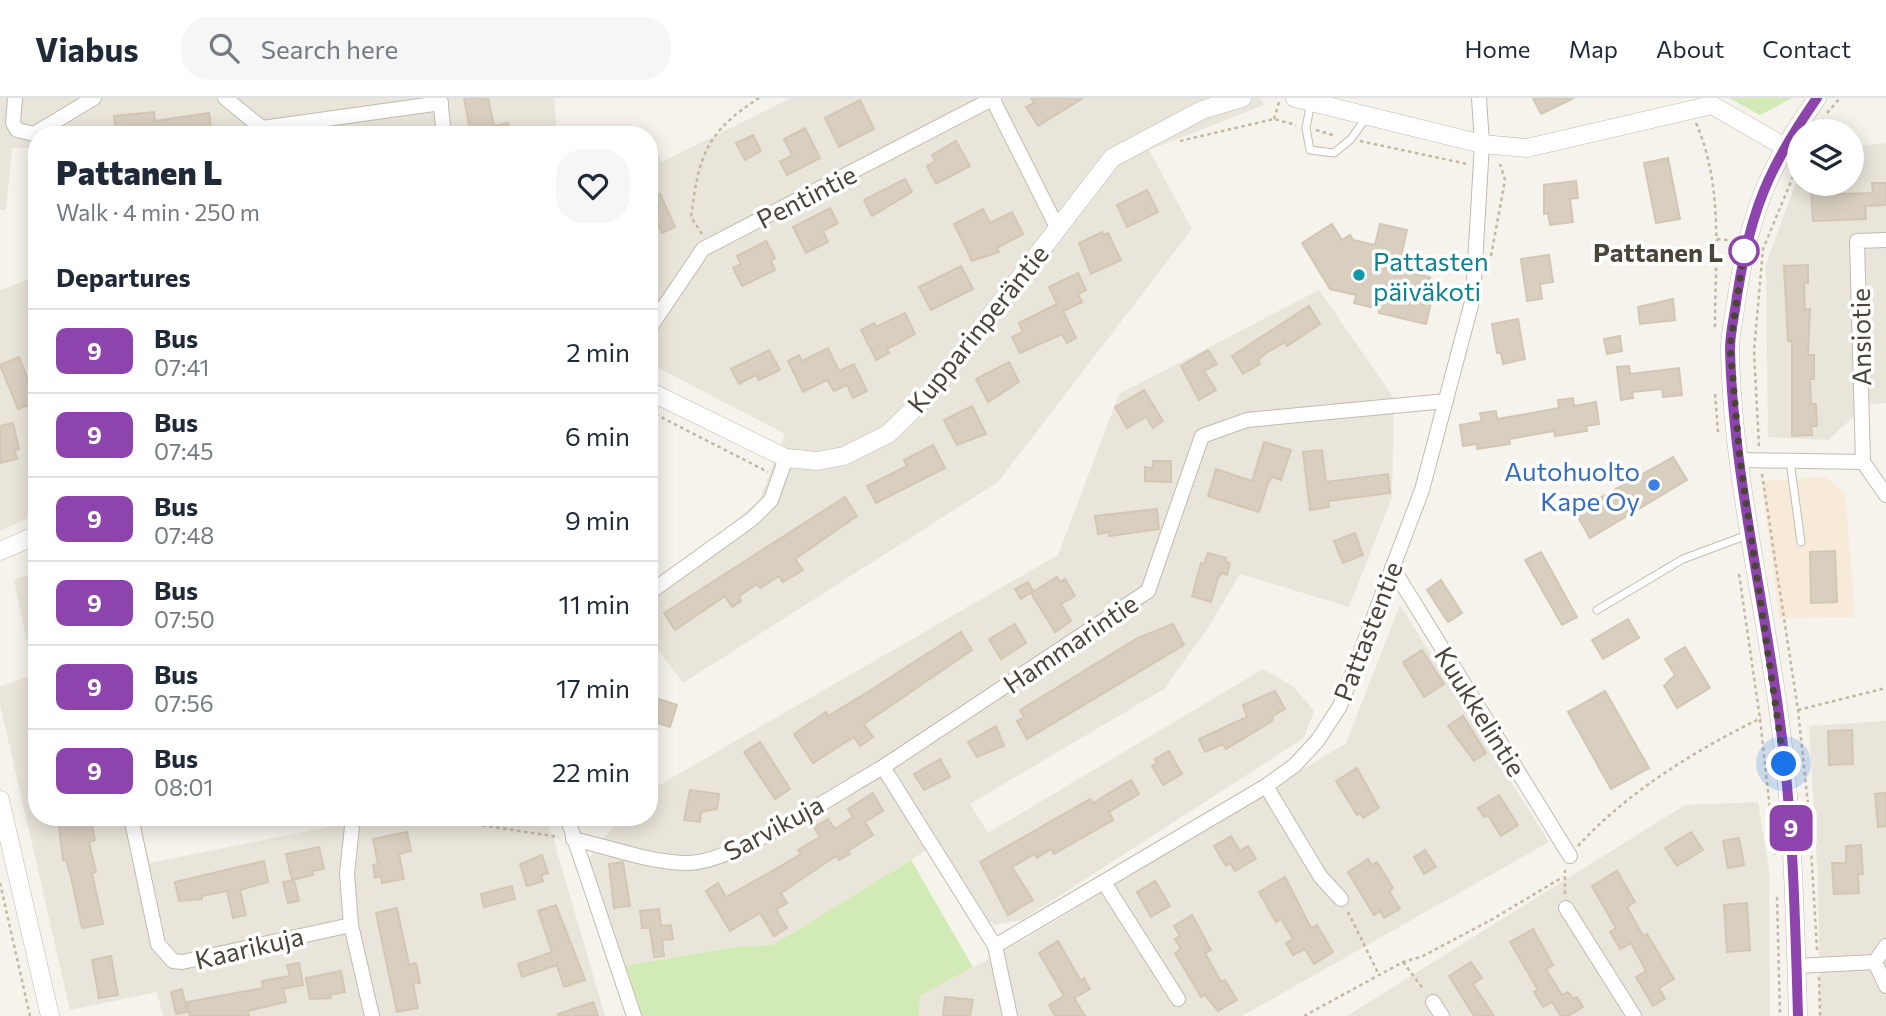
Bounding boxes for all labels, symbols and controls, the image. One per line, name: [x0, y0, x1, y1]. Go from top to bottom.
search box: [181, 17, 671, 80]
text: Viabus: [35, 28, 139, 69]
icon: search: [205, 29, 243, 67]
text: Search here: [261, 33, 398, 64]
text: Home: [1465, 34, 1531, 63]
text: Map: [1569, 34, 1618, 63]
text: About: [1656, 34, 1724, 63]
text: Contact: [1762, 34, 1851, 63]
map controls: [1787, 119, 1864, 196]
button: layers: [1787, 119, 1864, 196]
button: heart: [556, 149, 630, 223]
text: Pattanen L: [56, 151, 222, 192]
street label: Pentintie: [751, 158, 861, 234]
text: Walk · 4 min · 250 m: [56, 198, 260, 226]
place label: Pattanen L: [1593, 236, 1723, 267]
marker: Pattanen L: [1729, 236, 1759, 266]
street label: Kupparinperäntie: [900, 238, 1054, 418]
place label: Pattasten päiväkoti: [1373, 245, 1489, 306]
text: Departures: [56, 261, 191, 292]
marker: Pattasten päiväkoti: [1351, 267, 1367, 283]
street label: Ansiotie: [1844, 288, 1876, 386]
text: Bus: [154, 322, 198, 353]
text: 9: [87, 336, 102, 365]
text: 2 min: [566, 336, 630, 367]
text: 07:41: [154, 353, 209, 381]
text: Bus: [154, 406, 198, 437]
text: 9: [87, 420, 102, 449]
text: 6 min: [565, 420, 630, 451]
text: 07:45: [154, 437, 214, 465]
place label: Autohuolto Kape Oy: [1504, 455, 1640, 516]
marker: Autohuolto Kape Oy: [1646, 477, 1662, 493]
text: Bus: [154, 490, 198, 521]
text: 9: [87, 504, 102, 533]
text: 9 min: [565, 504, 630, 535]
text: 07:48: [154, 521, 214, 549]
street label: Pattastentie: [1326, 557, 1408, 705]
text: Bus: [154, 574, 198, 605]
street label: Hammarintie: [997, 587, 1143, 699]
text: 9: [87, 588, 102, 617]
text: 11 min: [559, 588, 630, 619]
text: 07:50: [154, 605, 215, 633]
street label: Kuukkelintie: [1429, 641, 1533, 781]
text: Bus: [154, 658, 198, 689]
text: 9: [87, 672, 102, 701]
text: 17 min: [556, 672, 630, 703]
text: 07:56: [154, 689, 214, 717]
text: Bus: [154, 742, 198, 773]
your location: [1766, 746, 1801, 781]
text: 9: [87, 756, 102, 785]
text: 22 min: [552, 756, 630, 787]
text: 08:01: [154, 773, 213, 801]
street label: Sarvikuja: [718, 788, 828, 866]
line badge: 9: [1768, 805, 1814, 851]
text: 9: [1784, 813, 1798, 842]
street label: Kaarikuja: [192, 919, 306, 975]

